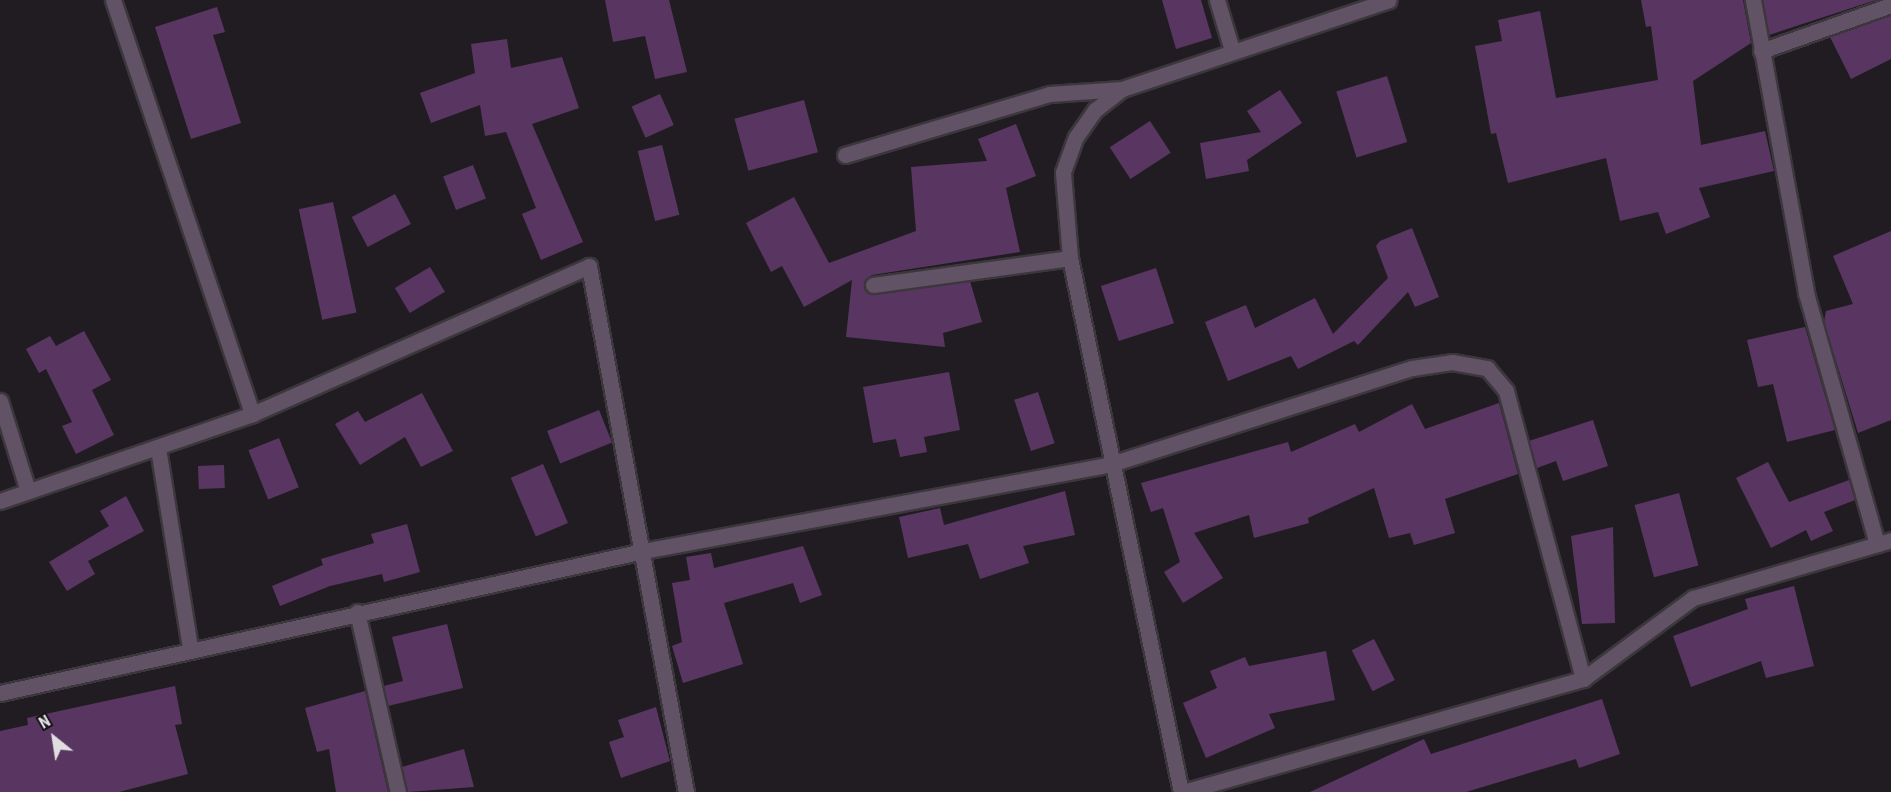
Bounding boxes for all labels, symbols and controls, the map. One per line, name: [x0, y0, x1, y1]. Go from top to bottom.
north arrow: [24, 708, 84, 768]
text: N: [36, 711, 54, 733]

